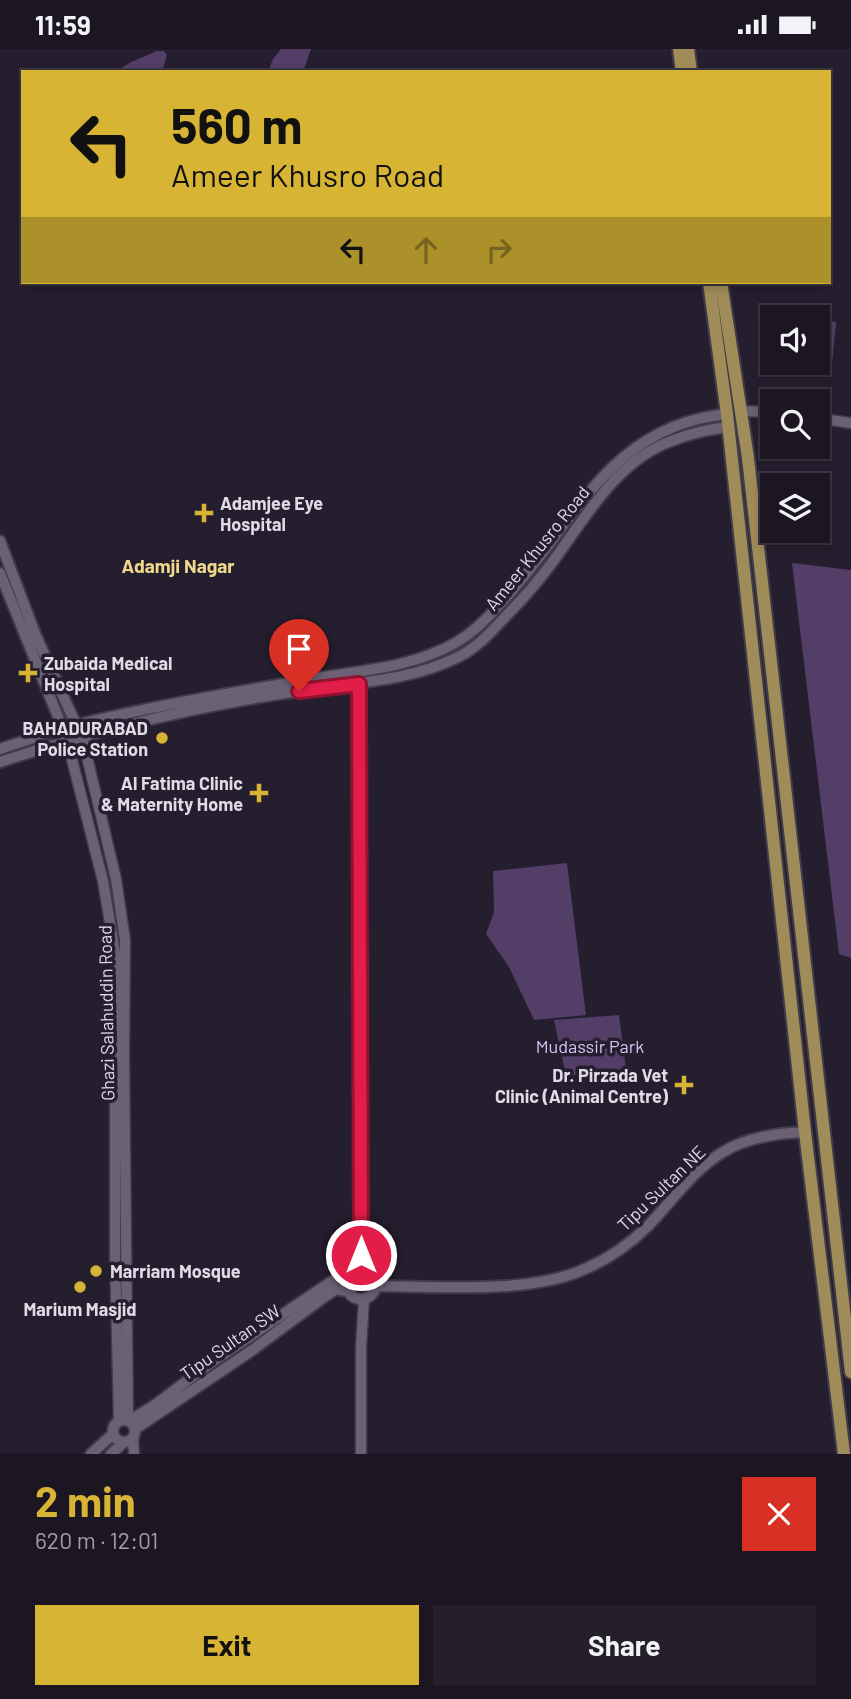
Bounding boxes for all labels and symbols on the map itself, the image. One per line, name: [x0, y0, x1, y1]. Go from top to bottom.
street label: Ameer Khusro Road: [480, 481, 594, 615]
place label: Adamjee Eye Hospital: [220, 492, 323, 535]
marker: Adamjee Eye Hospital: [194, 503, 214, 523]
district label: Adamji Nagar: [121, 554, 235, 577]
pin: [269, 619, 329, 691]
place label: Zubaida Medical Hospital: [44, 652, 172, 695]
marker: Zubaida Medical Hospital: [18, 663, 38, 683]
place label: BAHADURABAD Police Station: [22, 717, 148, 760]
marker: BAHADURABAD Police Station: [154, 730, 170, 746]
place label: Al Fatima Clinic & Maternity Home: [101, 772, 243, 815]
marker: Al Fatima Clinic & Maternity Home: [249, 783, 269, 803]
street label: Ghazi Salahuddin Road: [93, 925, 119, 1101]
park label: Mudassir Park: [536, 1035, 644, 1057]
place label: Dr. Pirzada Vet Clinic (Animal Centre): [495, 1064, 669, 1107]
marker: Dr. Pirzada Vet Clinic (Animal Centre): [674, 1075, 694, 1095]
street label: Tipu Sultan NE: [612, 1141, 710, 1235]
position arrow: [324, 1218, 398, 1292]
place label: Marriam Mosque: [110, 1260, 241, 1282]
marker: Marriam Mosque: [88, 1263, 104, 1279]
marker: Marium Masjid: [72, 1279, 88, 1295]
place label: Marium Masjid: [23, 1298, 137, 1320]
street label: Tipu Sultan SW: [176, 1299, 284, 1385]

